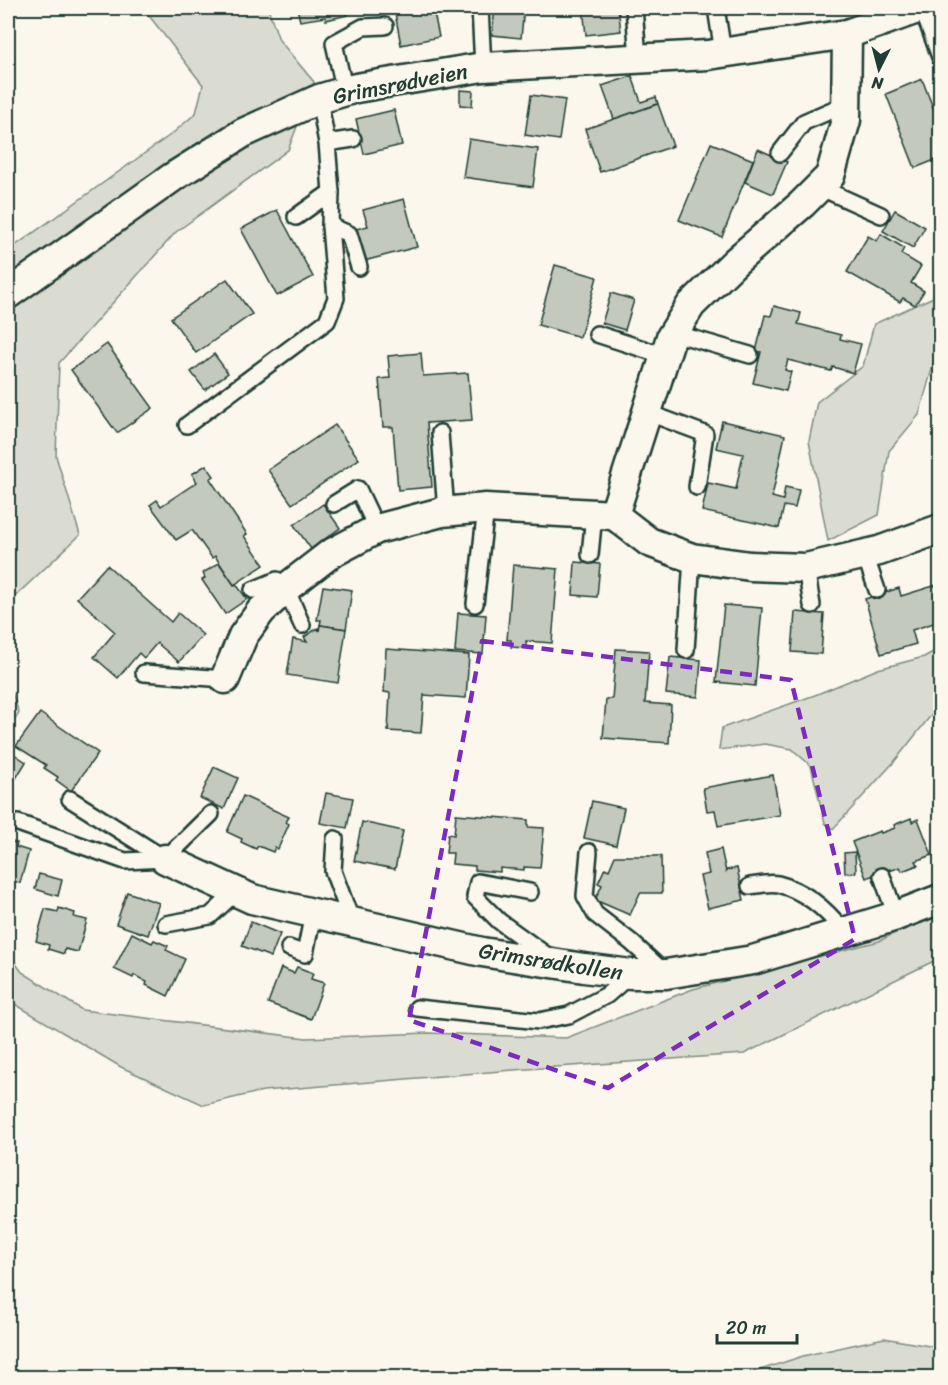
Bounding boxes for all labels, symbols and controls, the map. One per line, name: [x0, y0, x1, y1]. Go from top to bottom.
north arrow: [849, 39, 909, 99]
street label: Grimsrødveien: [329, 51, 471, 116]
text: N: [870, 68, 886, 99]
street label: Grimsrødkollen: [476, 931, 626, 992]
scale bar: [717, 1307, 796, 1345]
text: 20 m: [726, 1312, 766, 1344]

